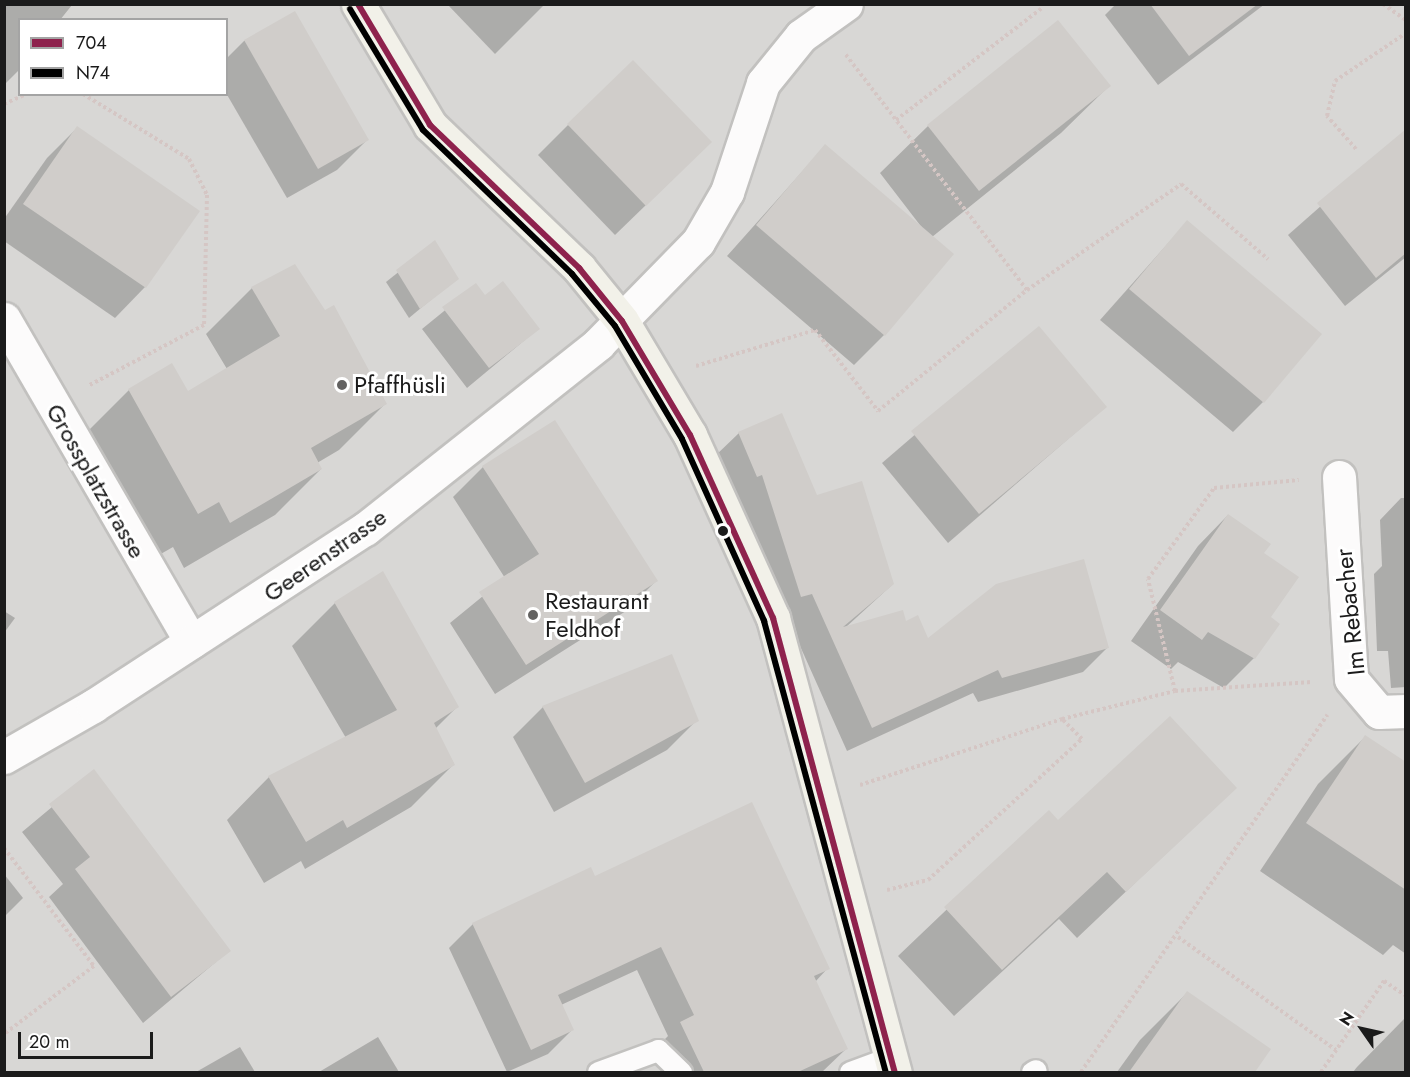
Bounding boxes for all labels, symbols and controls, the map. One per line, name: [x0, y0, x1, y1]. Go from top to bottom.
legend: [18, 18, 228, 96]
text: 704: [76, 30, 107, 56]
text: N74: [76, 60, 110, 86]
place label: Pfaffhüsli: [354, 371, 446, 399]
marker: Pfaffhüsli: [335, 378, 349, 392]
street label: Grossplatzstrasse: [40, 399, 152, 563]
street label: Geerenstrasse: [258, 502, 392, 608]
unlabelled marker: [717, 525, 729, 537]
street label: Im Rebacher: [1329, 547, 1371, 677]
place label: Restaurant Feldhof: [545, 587, 649, 643]
marker: Restaurant Feldhof: [526, 608, 540, 622]
north arrow: [1332, 999, 1392, 1059]
text: N: [1334, 1007, 1360, 1030]
scale bar: [21, 1020, 156, 1058]
text: 20 m: [29, 1029, 69, 1055]

